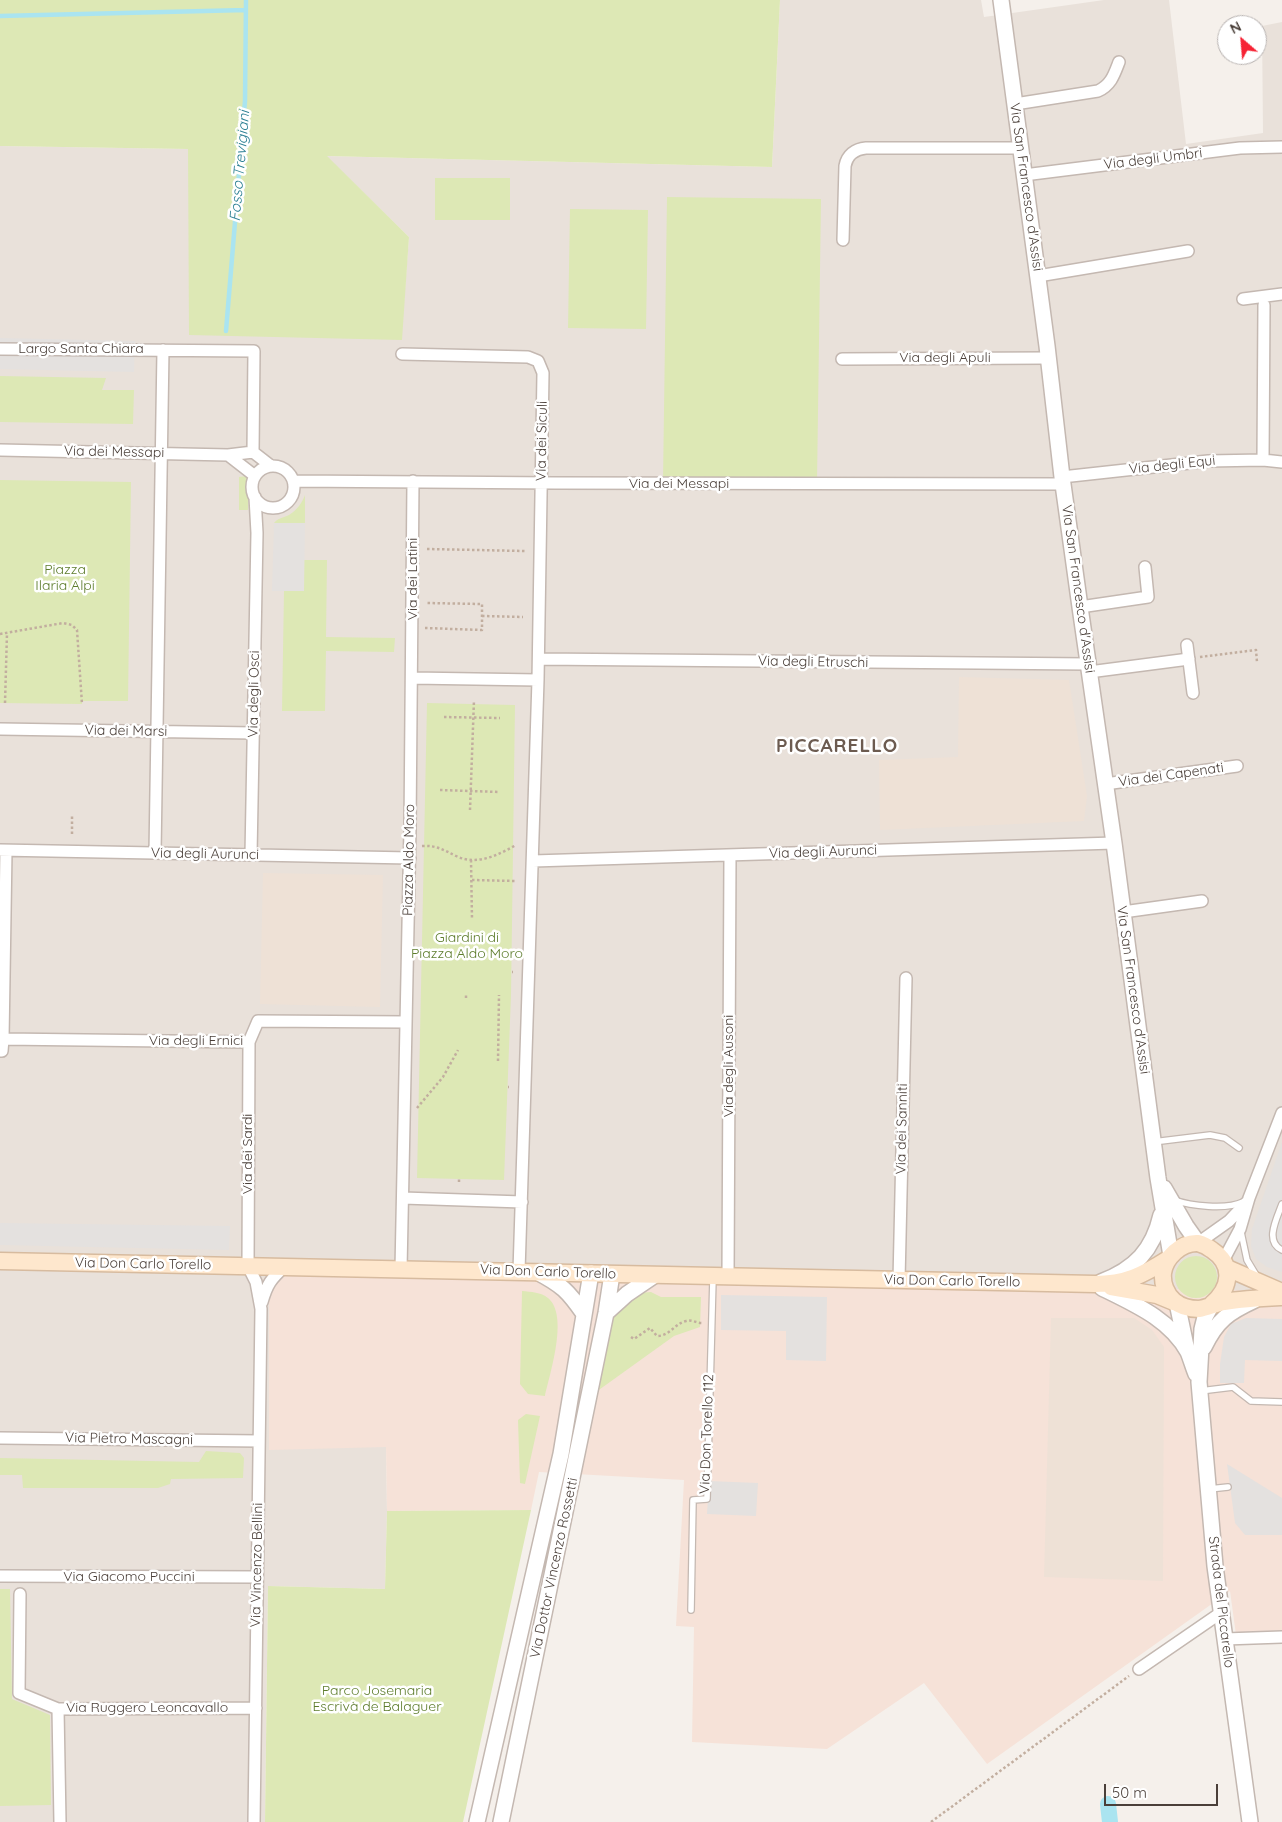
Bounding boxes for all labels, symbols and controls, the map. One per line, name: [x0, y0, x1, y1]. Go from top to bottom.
north arrow: [1217, 15, 1267, 65]
text: N: [1227, 17, 1244, 38]
street label: Via San Francesco d'Assisi: [1006, 102, 1046, 272]
water label: Fosso Trevigiani: [226, 110, 254, 222]
street label: Via degli Umbri: [1103, 145, 1203, 173]
street label: Largo Santa Chiara: [18, 341, 144, 357]
street label: Via degli Apuli: [899, 350, 991, 366]
street label: Via dei Siculi: [533, 401, 551, 481]
street label: Via dei Messapi: [64, 443, 164, 461]
street label: Via degli Equi: [1128, 452, 1216, 478]
street label: Via dei Messapi: [629, 476, 729, 492]
street label: Via San Francesco d'Assisi: [1058, 504, 1098, 674]
street label: Via dei Latini: [405, 538, 421, 620]
park label: Piazza Ilaria Alpi: [35, 562, 95, 594]
street label: Via degli Osci: [245, 650, 263, 738]
street label: Via degli Etruschi: [758, 653, 868, 671]
street label: Via dei Marsi: [84, 722, 168, 740]
district label: PICCARELLO: [775, 735, 899, 757]
street label: Via dei Capenati: [1117, 759, 1225, 791]
street label: Piazza Aldo Moro: [400, 804, 418, 916]
street label: Via degli Aurunci: [769, 842, 877, 862]
street label: Via degli Aurunci: [151, 845, 259, 863]
street label: Via San Francesco d'Assisi: [1113, 905, 1153, 1075]
park label: Giardini di Piazza Aldo Moro: [411, 930, 523, 962]
street label: Via degli Ausoni: [721, 1015, 737, 1117]
street label: Via degli Ernici: [149, 1033, 243, 1049]
street label: Via dei Sanniti: [893, 1083, 911, 1175]
street label: Via dei Sardi: [240, 1114, 256, 1194]
street label: Via Don Carlo Torello: [75, 1254, 211, 1274]
street label: Via Don Carlo Torello: [479, 1261, 617, 1283]
street label: Via Don Carlo Torello: [884, 1271, 1020, 1291]
street label: Via Don Torello 112: [697, 1374, 717, 1494]
street label: Via Pietro Mascagni: [65, 1429, 193, 1449]
street label: Via Dottor Vincenzo Rossetti: [527, 1476, 581, 1660]
street label: Via Vincenzo Bellini: [248, 1503, 266, 1627]
street label: Strada del Piccarello: [1205, 1535, 1237, 1669]
street label: Via Giacomo Puccini: [63, 1569, 195, 1585]
park label: Parco Josemaria Escrivà de Balaguer: [312, 1683, 442, 1715]
street label: Via Ruggero Leoncavallo: [66, 1700, 228, 1716]
scale bar: [1107, 1774, 1221, 1806]
text: 50 m: [1112, 1783, 1147, 1802]

